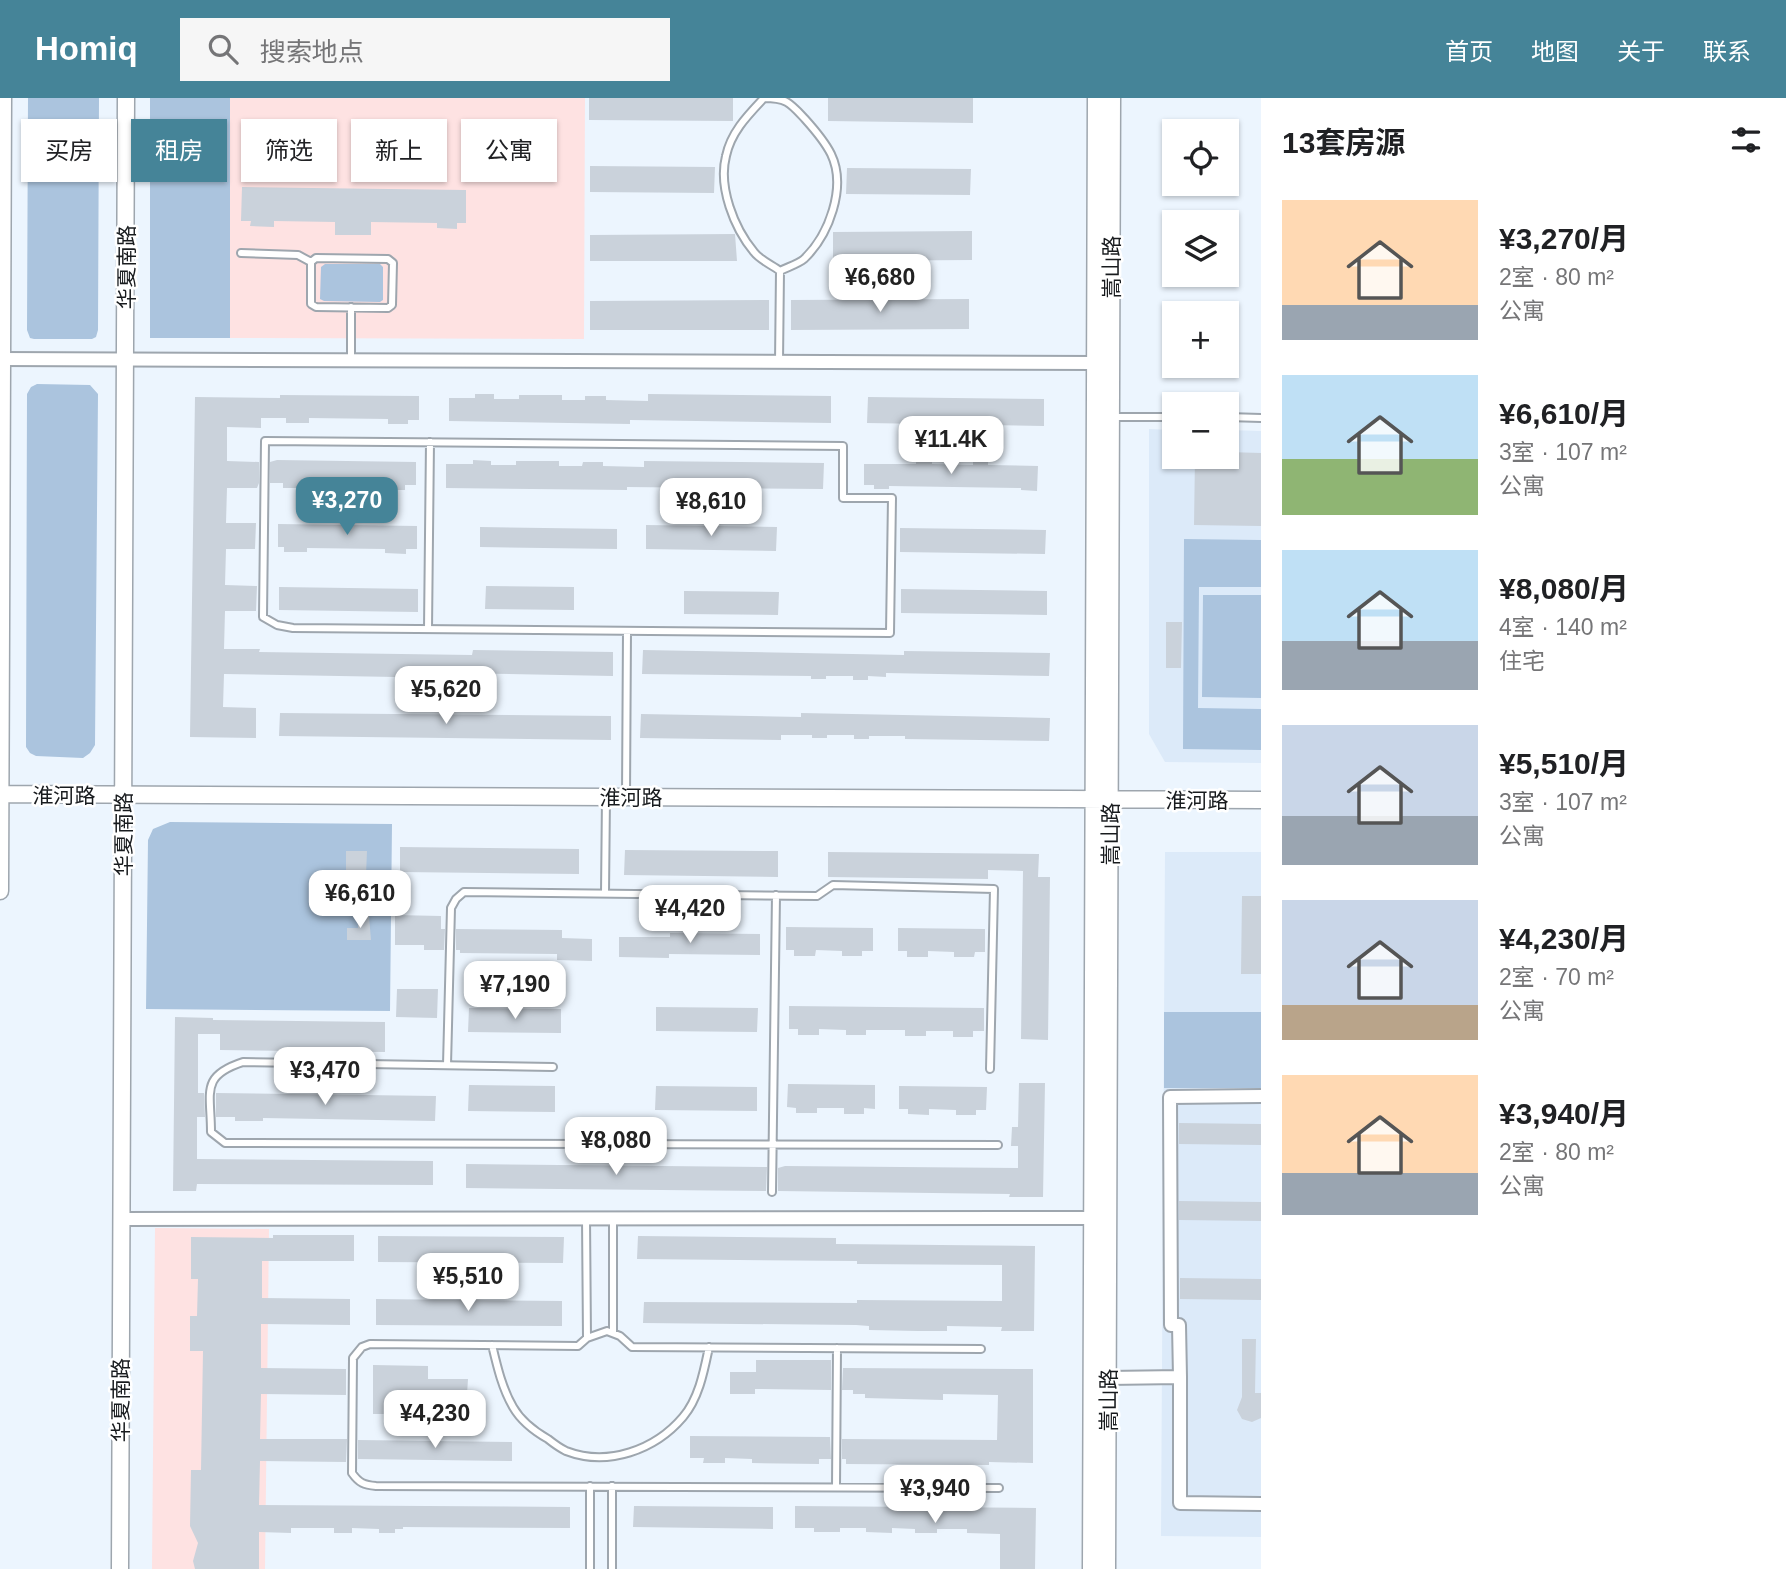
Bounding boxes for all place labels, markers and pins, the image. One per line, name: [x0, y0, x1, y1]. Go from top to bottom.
pin: ¥6,680: [823, 254, 937, 314]
pin: ¥11.4K: [894, 416, 1008, 476]
pin: ¥3,270: [290, 478, 404, 537]
pin: ¥8,610: [654, 478, 768, 538]
pin: ¥5,620: [389, 666, 503, 726]
pin: ¥6,610: [303, 870, 417, 930]
pin: ¥4,420: [633, 886, 747, 945]
pin: ¥7,190: [458, 962, 572, 1021]
pin: ¥3,470: [268, 1048, 382, 1107]
pin: ¥8,080: [559, 1118, 673, 1177]
pin: ¥5,510: [411, 1254, 525, 1313]
pin: ¥4,230: [378, 1390, 492, 1450]
pin: ¥3,940: [878, 1466, 992, 1525]

